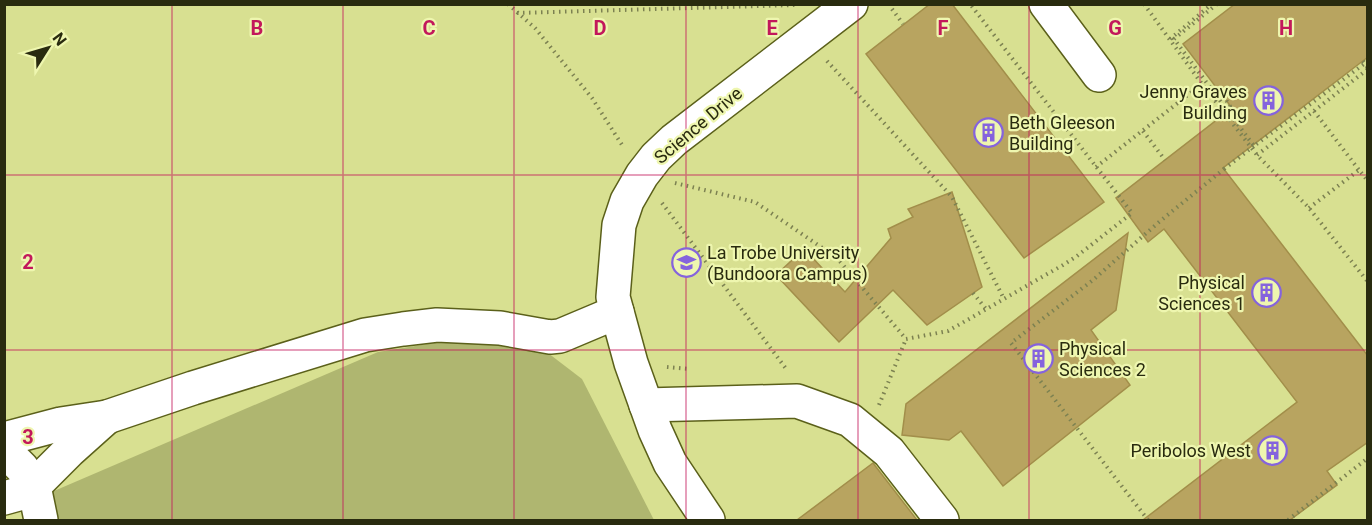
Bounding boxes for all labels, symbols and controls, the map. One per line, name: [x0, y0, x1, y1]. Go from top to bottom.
text: B: [251, 16, 263, 40]
text: C: [422, 16, 436, 40]
text: D: [594, 16, 607, 40]
text: E: [766, 16, 778, 40]
text: F: [938, 16, 949, 40]
text: G: [1108, 16, 1122, 40]
text: H: [1279, 16, 1293, 40]
north arrow: [18, 18, 78, 78]
text: N: [49, 29, 71, 50]
place label: Jenny Graves Building: [1140, 81, 1247, 123]
street label: Science Drive: [650, 82, 746, 168]
building icon: Jenny Graves Building: [1252, 85, 1284, 117]
place label: Beth Gleeson Building: [1009, 112, 1115, 154]
building icon: Beth Gleeson Building: [972, 116, 1004, 148]
place label: La Trobe University (Bundoora Campus): [707, 242, 868, 285]
school or university icon: La Trobe University (Bundoora Campus): [670, 246, 702, 278]
text: 2: [22, 250, 34, 274]
place label: Physical Sciences 1: [1158, 272, 1245, 314]
building icon: Physical Sciences 1: [1250, 276, 1282, 308]
place label: Physical Sciences 2: [1059, 338, 1146, 380]
building icon: Physical Sciences 2: [1022, 342, 1054, 374]
text: 3: [22, 425, 34, 449]
building icon: Peribolos West: [1256, 434, 1288, 466]
place label: Peribolos West: [1131, 440, 1251, 461]

